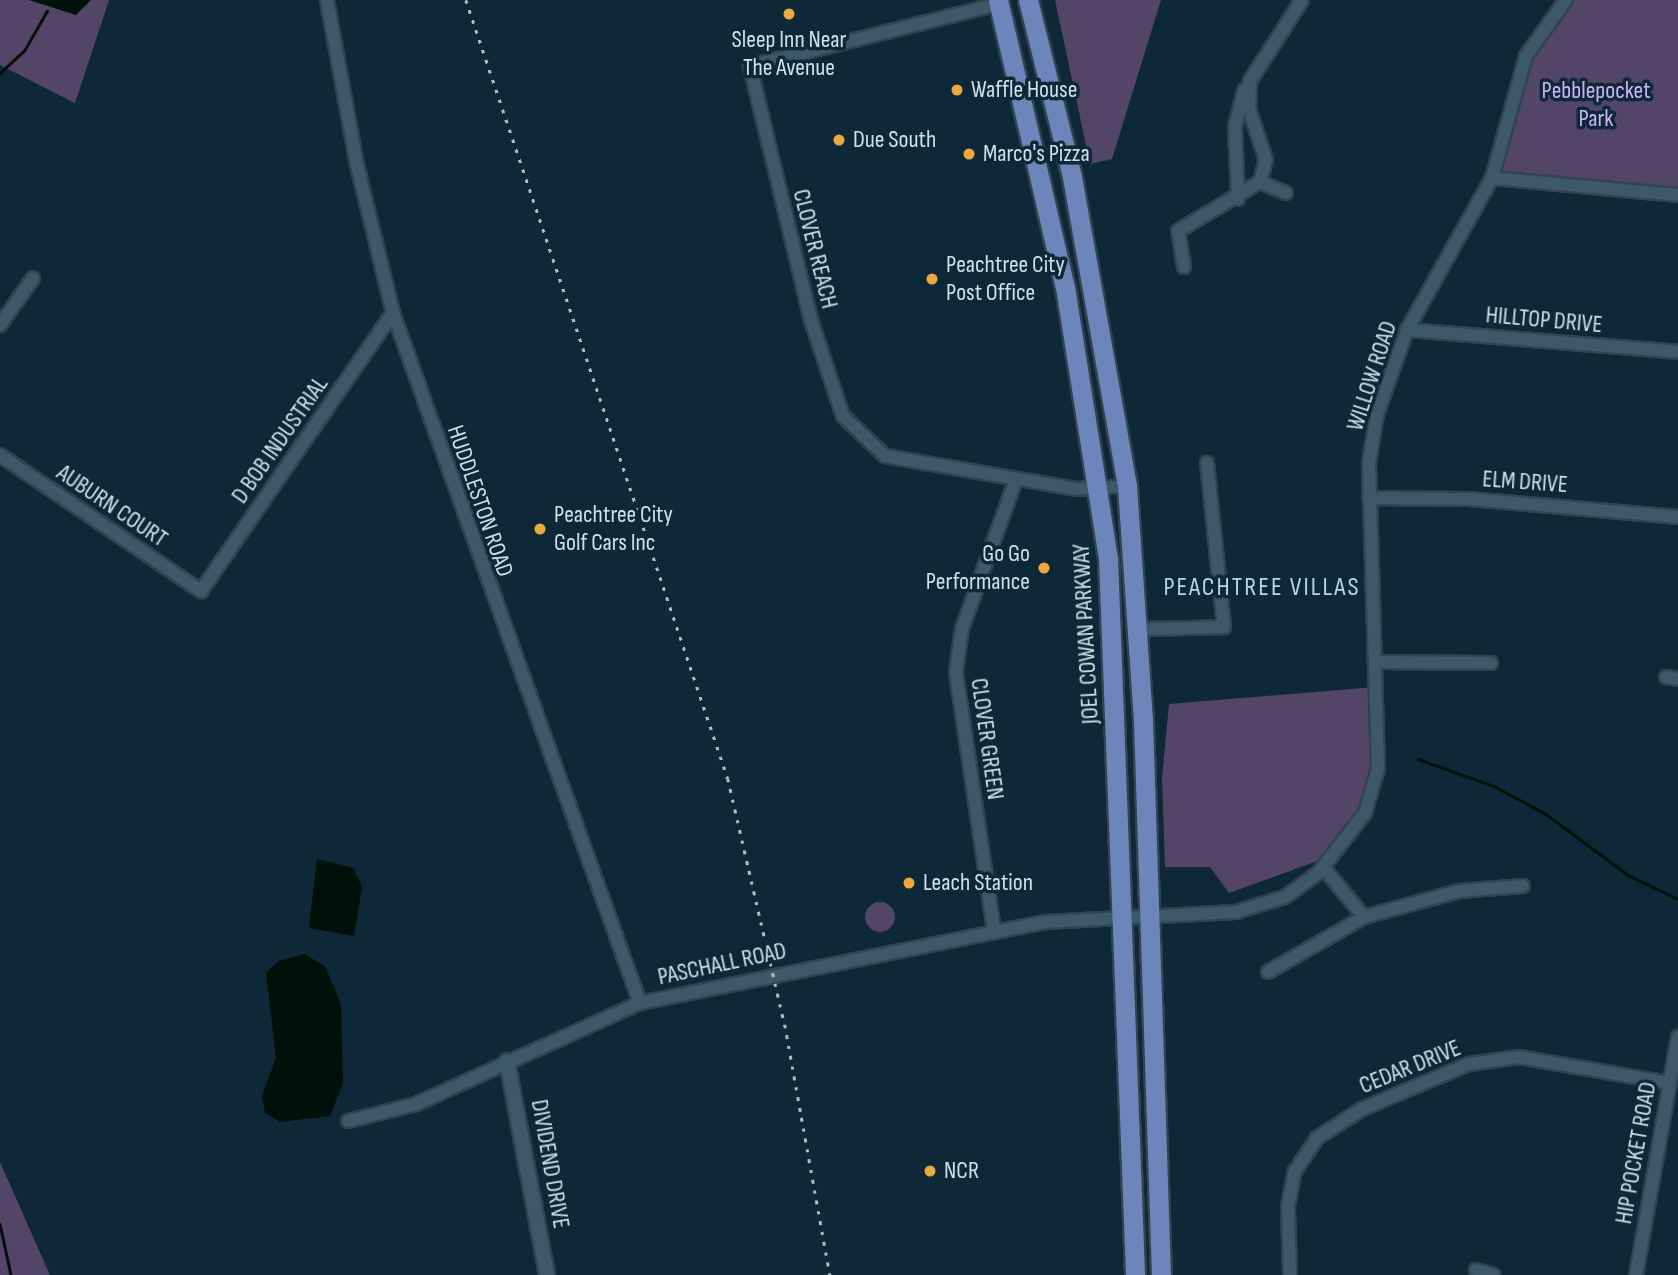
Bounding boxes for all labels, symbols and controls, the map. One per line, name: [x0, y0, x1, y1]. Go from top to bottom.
marker: Sleep Inn Near The Avenue: [781, 6, 797, 22]
place label: Sleep Inn Near The Avenue: [731, 26, 847, 82]
place label: Waffle House: [971, 76, 1077, 104]
park label: Pebblepocket Park: [1542, 77, 1650, 133]
marker: Waffle House: [949, 82, 965, 98]
place label: Due South: [853, 126, 936, 154]
marker: Due South: [831, 132, 847, 148]
place label: Marco's Pizza: [983, 140, 1090, 168]
marker: Marco's Pizza: [961, 146, 977, 162]
street label: CLOVER REACH: [786, 186, 844, 312]
place label: Peachtree City Post Office: [946, 251, 1065, 307]
marker: Peachtree City Post Office: [924, 271, 940, 287]
street label: HILLTOP DRIVE: [1485, 301, 1603, 339]
street label: WILLOW ROAD: [1341, 317, 1403, 435]
street label: D BOB INDUSTRIAL: [226, 371, 334, 509]
street label: HUDDLESTON ROAD: [441, 421, 519, 581]
street label: AUBURN COURT: [51, 458, 173, 554]
street label: ELM DRIVE: [1481, 465, 1569, 499]
place label: Peachtree City Golf Cars Inc: [554, 501, 673, 557]
marker: Peachtree City Golf Cars Inc: [532, 521, 548, 537]
place label: Go Go Performance: [926, 540, 1030, 596]
street label: JOEL COWAN PARKWAY: [1067, 543, 1105, 725]
marker: Go Go Performance: [1036, 560, 1052, 576]
district label: PEACHTREE VILLAS: [1165, 572, 1359, 604]
street label: CLOVER GREEN: [964, 676, 1010, 802]
place label: Leach Station: [923, 869, 1033, 897]
marker: Leach Station: [901, 875, 917, 891]
street label: PASCHALL ROAD: [655, 936, 789, 992]
street label: CEDAR DRIVE: [1355, 1034, 1465, 1100]
street label: HIP POCKET ROAD: [1609, 1080, 1663, 1226]
street label: DIVIDEND DRIVE: [525, 1097, 575, 1231]
place label: NCR: [944, 1157, 979, 1185]
marker: NCR: [922, 1163, 938, 1179]

